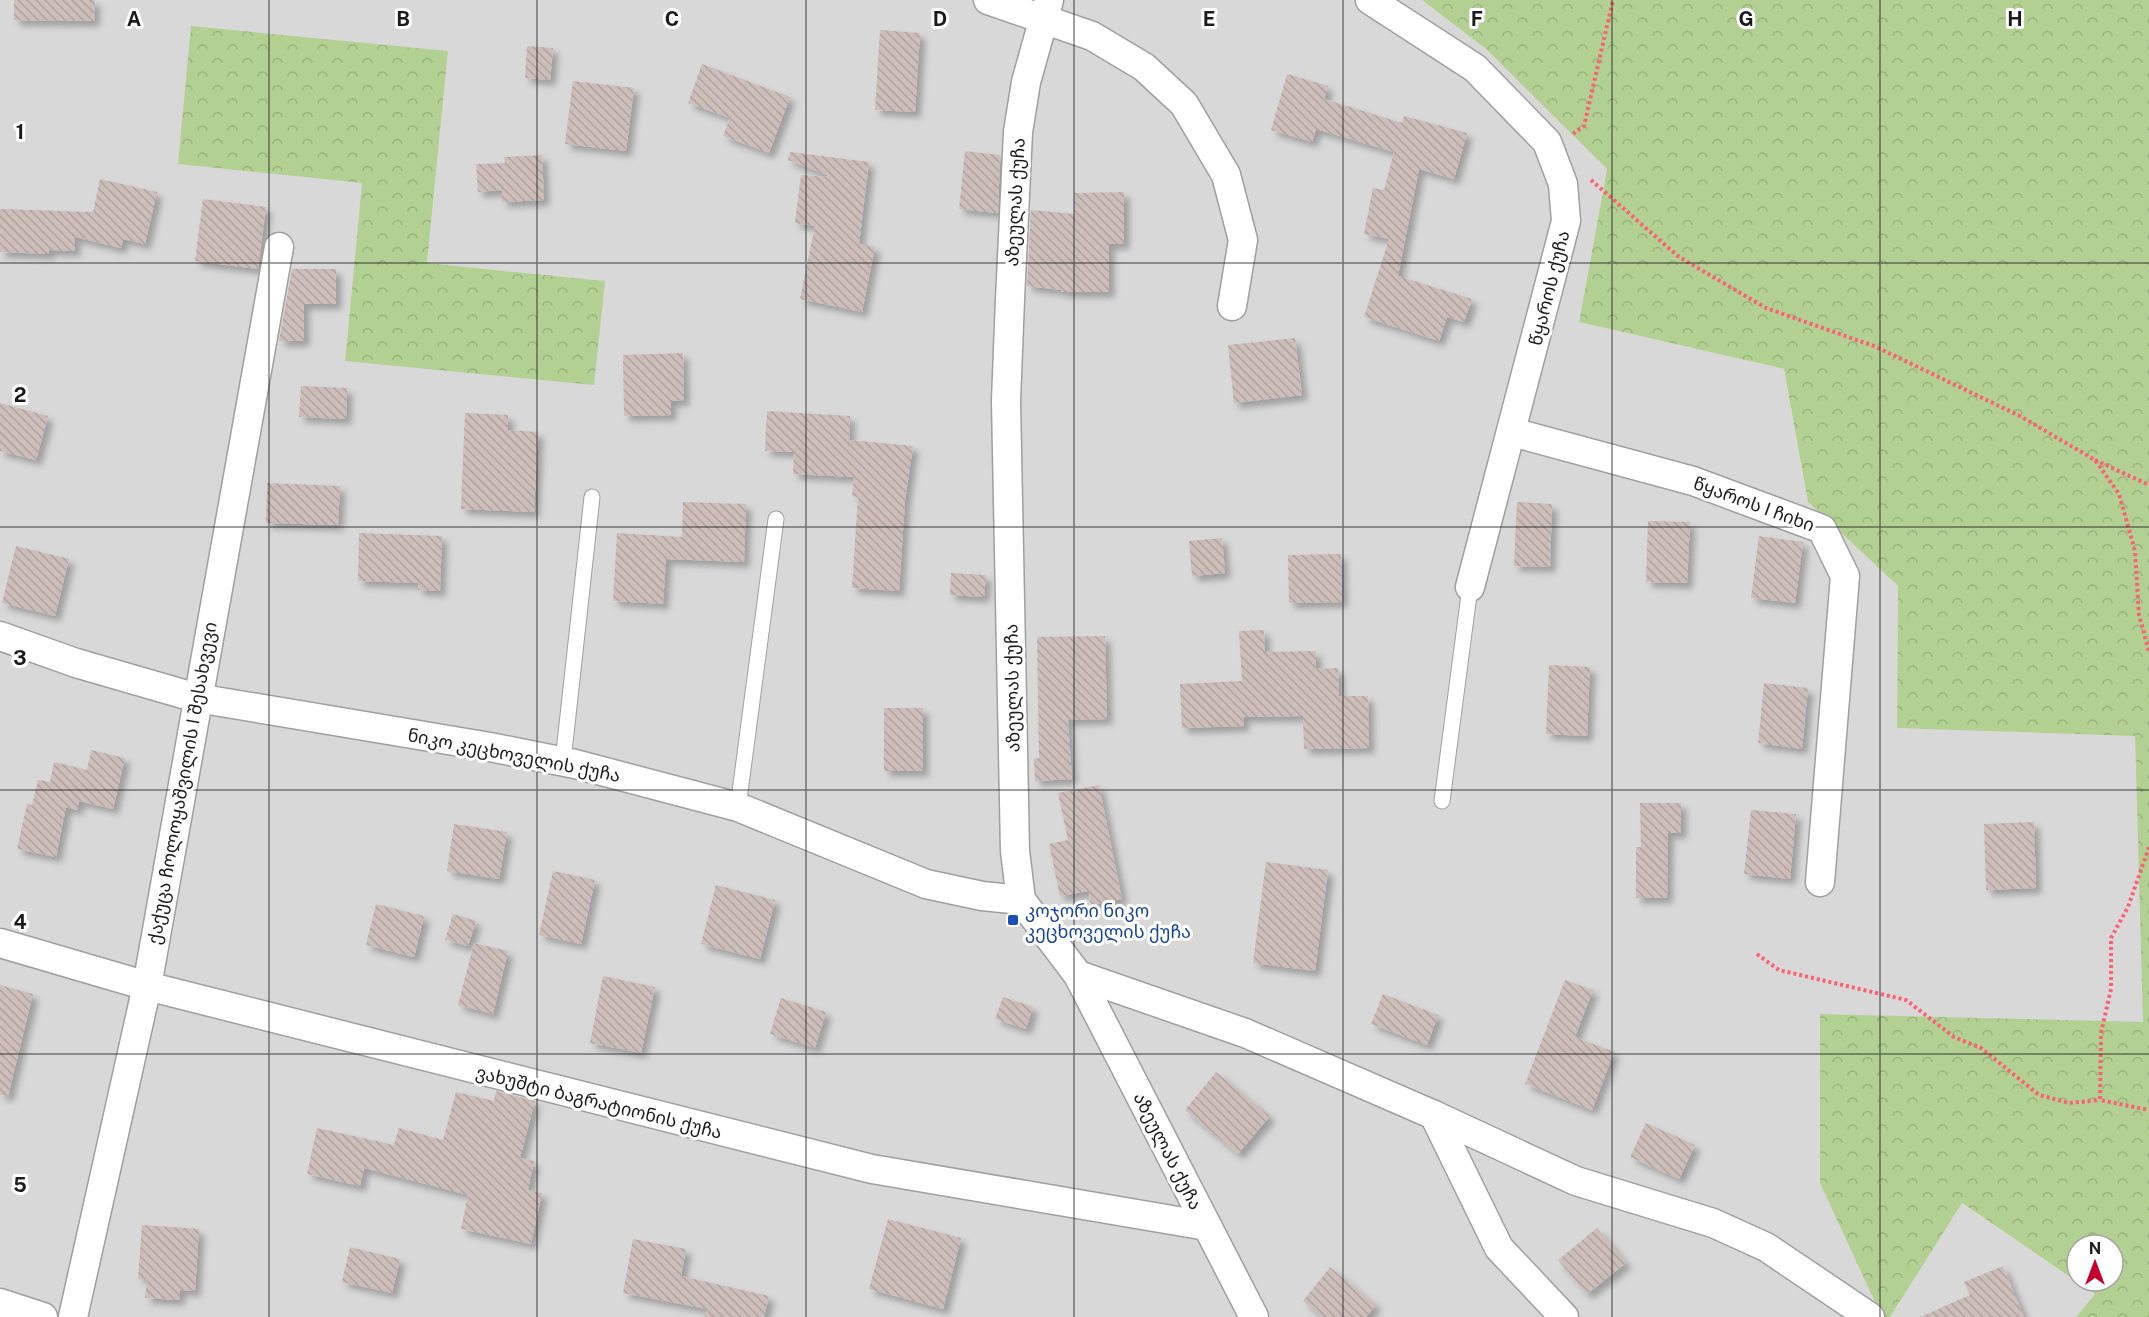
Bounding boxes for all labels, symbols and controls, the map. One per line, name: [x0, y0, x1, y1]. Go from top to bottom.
text: A: [127, 7, 141, 31]
text: B: [396, 7, 410, 31]
text: C: [665, 7, 679, 31]
text: D: [933, 7, 947, 31]
text: E: [1203, 7, 1215, 31]
text: F: [1471, 7, 1483, 31]
text: G: [1738, 7, 1754, 31]
text: H: [2007, 7, 2023, 31]
text: 1: [16, 120, 24, 144]
street label: აზეულას ქუჩა: [1001, 137, 1030, 267]
street label: წყაროს ქუჩა: [1525, 228, 1574, 348]
text: 2: [14, 383, 26, 407]
street label: წყაროს I ჩიხი: [1690, 472, 1817, 537]
street label: ქაქუცა ჩოლოყაშვილის I შესახვევი: [143, 620, 222, 946]
street label: აზეულას ქუჩა: [1000, 623, 1025, 753]
text: 3: [13, 646, 27, 670]
street label: ნიკო კეცხოველის ქუჩა: [406, 724, 622, 787]
place label: კოჯორი ნიკო კეცხოველის ქუჩა: [1025, 900, 1191, 943]
text: 4: [13, 910, 27, 934]
marker: კოჯორი ნიკო კეცხოველის ქუჩა: [1006, 913, 1020, 927]
street label: ვახუშტი ბაგრატიონის ქუჩა: [473, 1061, 724, 1144]
street label: აზეულას ქუჩა: [1129, 1089, 1207, 1214]
text: 5: [13, 1173, 27, 1197]
north arrow: [2065, 1233, 2125, 1293]
text: N: [2089, 1239, 2101, 1258]

